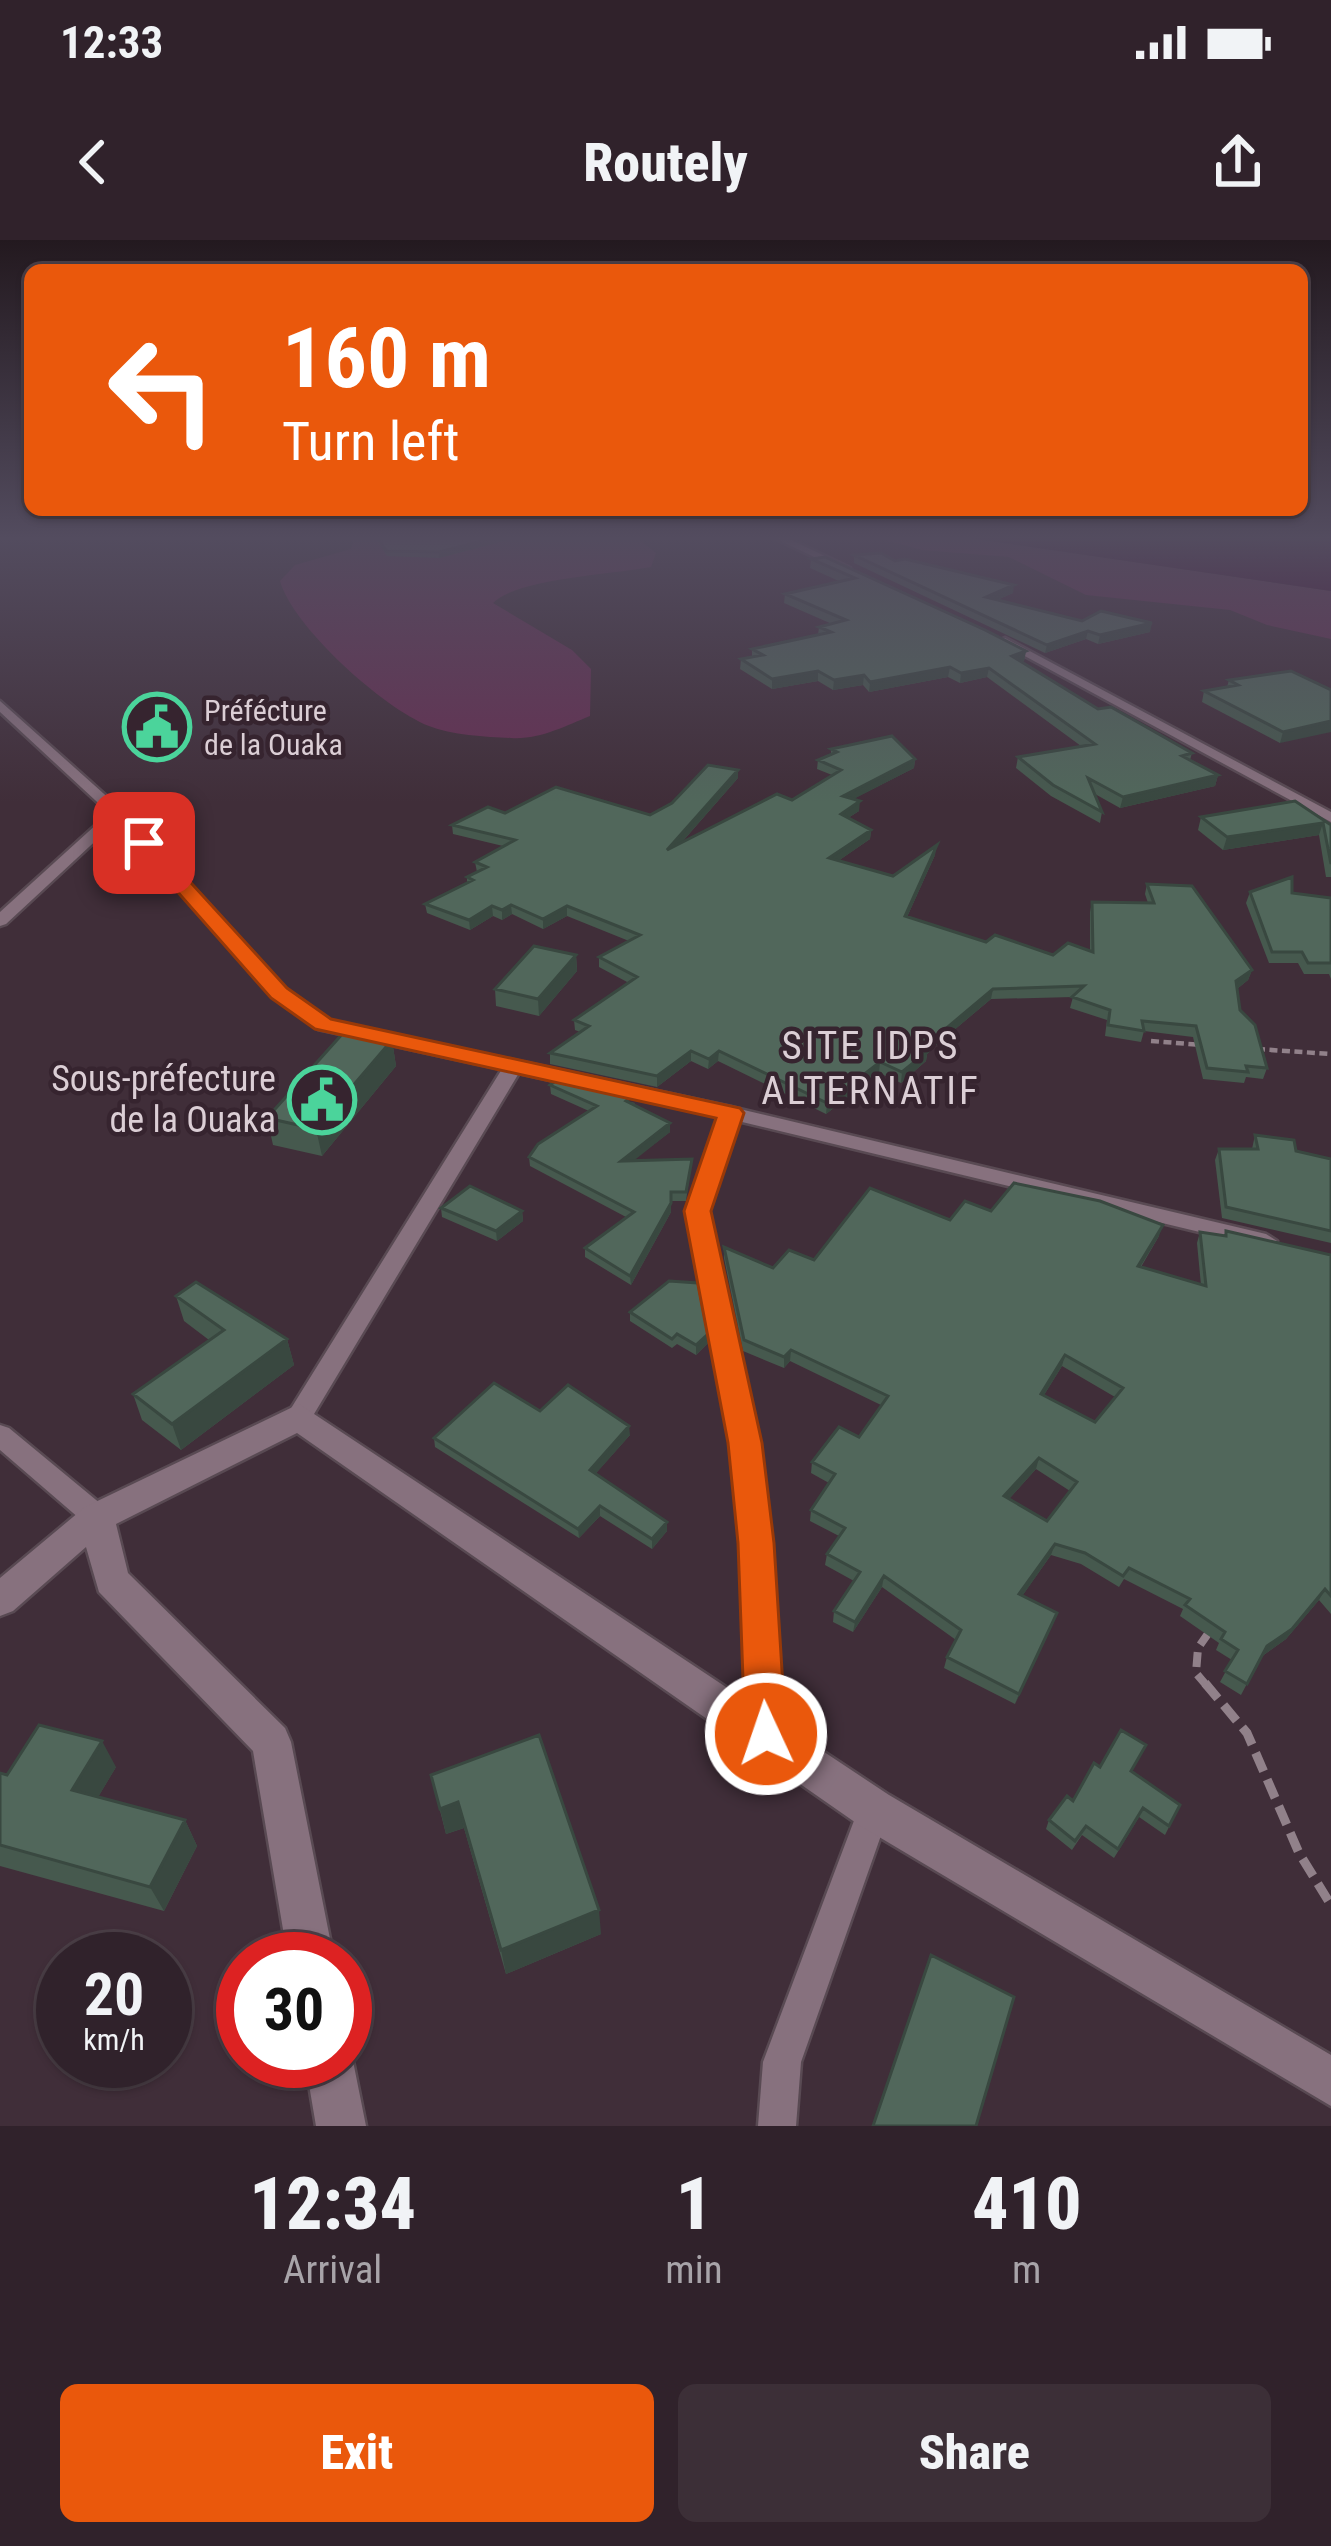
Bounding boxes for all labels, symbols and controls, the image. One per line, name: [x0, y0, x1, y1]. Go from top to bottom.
text: 12:33: [60, 16, 163, 69]
icon: back: [60, 129, 126, 195]
icon: share: [1205, 129, 1271, 195]
text: Routely: [583, 131, 748, 194]
text: 160 m: [282, 309, 491, 408]
icon: left: [84, 312, 240, 468]
text: Turn left: [282, 410, 459, 473]
public building icon: Préfécture de la Ouaka: [122, 692, 192, 762]
place label: Préfécture de la Ouaka: [204, 693, 343, 762]
pin: [93, 792, 195, 894]
icon: arrive: [111, 810, 177, 876]
district label: SITE IDPS ALTERNATIF: [761, 1023, 981, 1114]
place label: Sous-préfecture de la Ouaka: [51, 1058, 276, 1141]
public building icon: Sous-préfecture de la Ouaka: [287, 1065, 357, 1135]
position arrow: [703, 1671, 829, 1797]
speed limit sign: 30: [216, 1932, 372, 2088]
text: 20: [84, 1959, 144, 2030]
text: km/h: [83, 2022, 145, 2057]
text: 12:34: [249, 2162, 416, 2247]
text: 1: [676, 2162, 712, 2247]
text: 410: [972, 2162, 1082, 2247]
text: Arrival: [283, 2247, 382, 2293]
text: min: [665, 2247, 723, 2293]
text: m: [1012, 2247, 1041, 2293]
button: Exit: [60, 2384, 654, 2522]
button: Share: [678, 2384, 1271, 2522]

